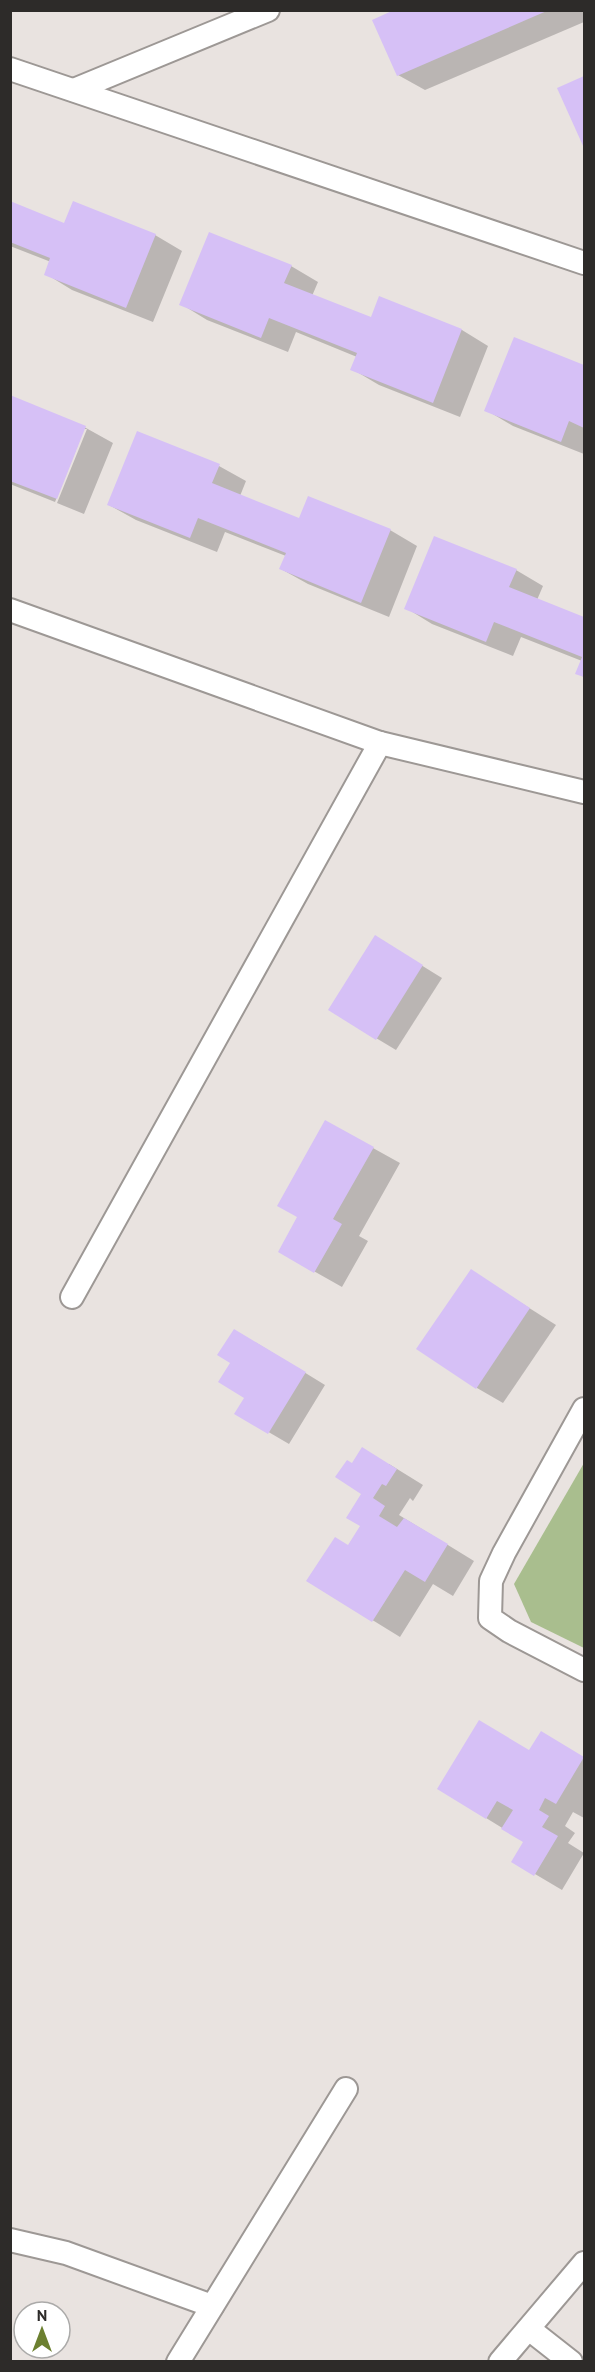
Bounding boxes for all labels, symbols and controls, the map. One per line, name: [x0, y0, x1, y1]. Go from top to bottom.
north arrow: [12, 2300, 72, 2360]
text: N: [37, 2305, 47, 2325]

